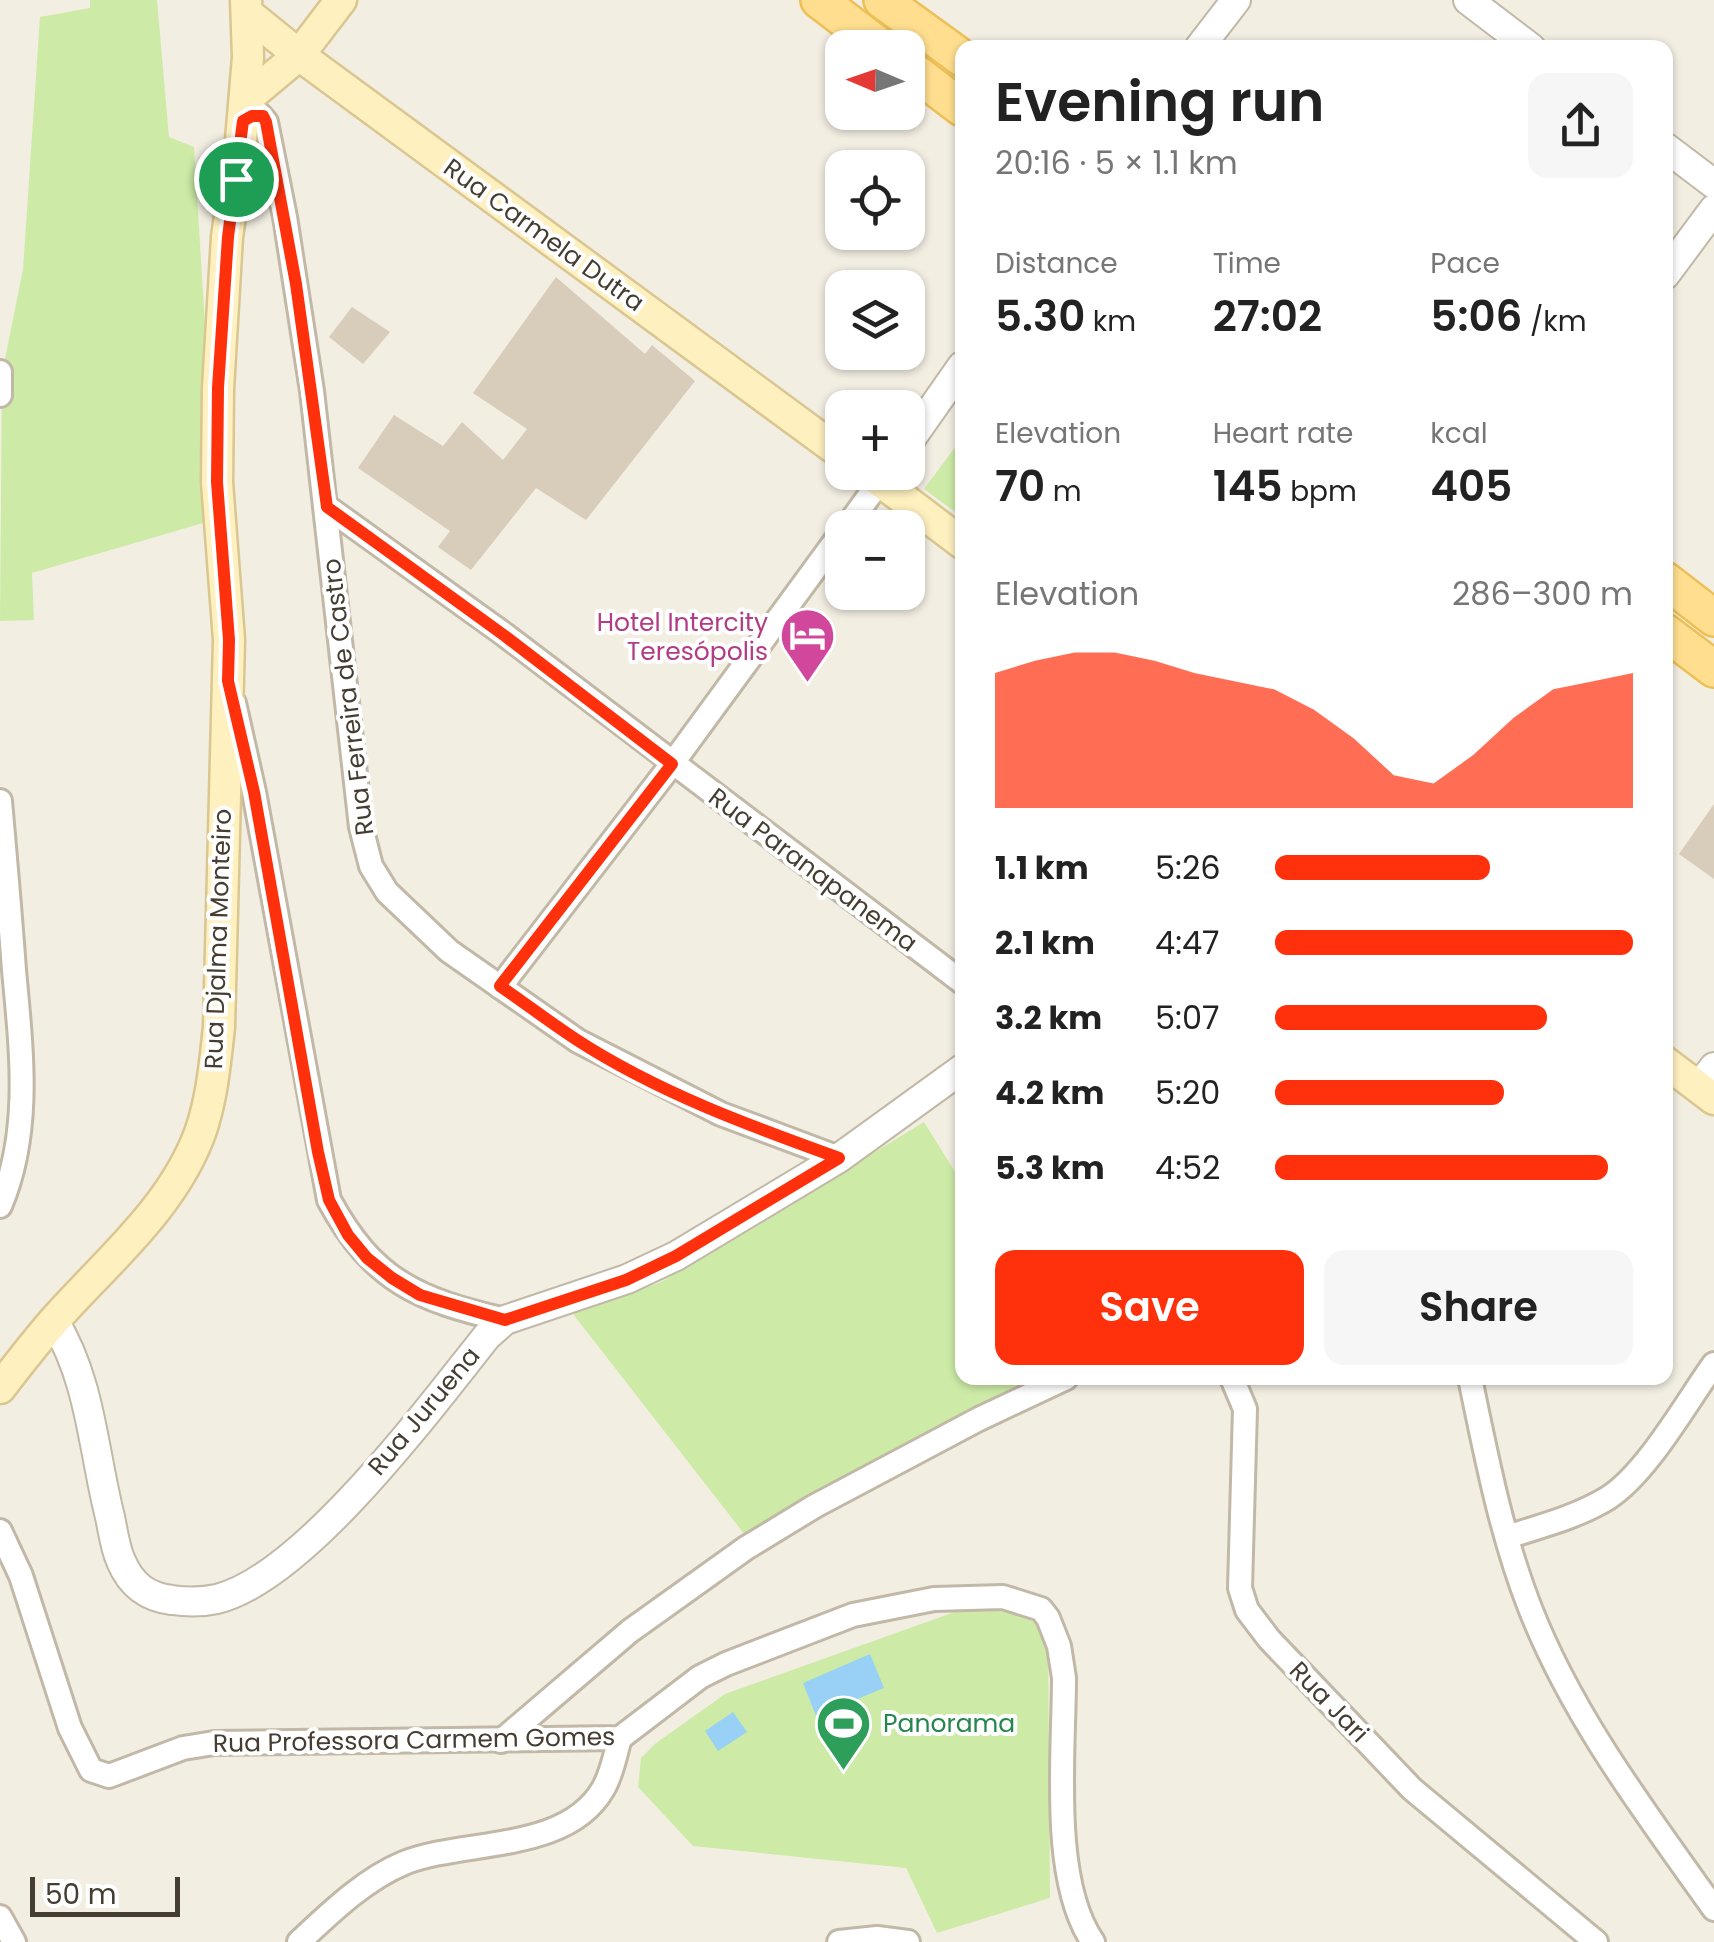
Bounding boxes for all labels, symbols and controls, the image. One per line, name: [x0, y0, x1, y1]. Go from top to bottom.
north arrow: [825, 30, 925, 130]
map controls: [825, 30, 925, 610]
text: Evening run: [995, 63, 1324, 140]
button: share: [1528, 73, 1633, 178]
pin: [194, 137, 279, 222]
text: 20:16 · 5 × 1.1 km: [995, 140, 1238, 185]
street label: Rua Carmela Dutra: [437, 150, 651, 320]
button: locate: [825, 150, 925, 250]
icon: arrive: [209, 152, 264, 207]
text: Distance: [995, 244, 1118, 283]
text: Time: [1213, 244, 1281, 283]
text: Pace: [1430, 244, 1500, 283]
button: layers: [825, 270, 925, 370]
text: 5.30: [995, 287, 1085, 346]
text: 27:02: [1213, 287, 1322, 346]
text: 5:06: [1430, 287, 1522, 346]
text: km: [1085, 302, 1136, 341]
text: /km: [1522, 302, 1587, 341]
button: +: [825, 390, 925, 490]
text: Elevation: [995, 414, 1121, 453]
text: Heart rate: [1213, 414, 1353, 453]
text: kcal: [1430, 414, 1488, 453]
text: 70: [995, 457, 1045, 516]
text: 145: [1213, 457, 1283, 516]
text: 405: [1430, 457, 1512, 516]
text: m: [1045, 472, 1081, 511]
text: bpm: [1283, 472, 1357, 511]
button: −: [825, 510, 925, 610]
street label: Rua Ferreira de Castro: [314, 556, 382, 838]
text: Elevation: [995, 571, 1139, 616]
text: 286–300 m: [1452, 571, 1633, 616]
place label: Hotel Intercity Teresópolis: [597, 605, 768, 669]
hotel icon: Hotel Intercity Teresópolis: [777, 606, 837, 685]
street label: Rua Paranapanema: [701, 780, 925, 960]
street label: Rua Djalma Monteiro: [196, 808, 240, 1070]
text: 1.1 km: [995, 845, 1089, 890]
text: 5:26: [1155, 845, 1221, 890]
text: 2.1 km: [995, 920, 1095, 965]
text: 4:47: [1155, 920, 1220, 965]
text: 3.2 km: [995, 995, 1102, 1040]
text: 5:07: [1155, 995, 1219, 1040]
text: 4.2 km: [995, 1070, 1104, 1115]
text: 5:20: [1155, 1070, 1220, 1115]
text: 5.3 km: [995, 1145, 1105, 1190]
text: 4:52: [1155, 1145, 1220, 1190]
button: Save: [995, 1250, 1304, 1365]
button: Share: [1324, 1250, 1633, 1365]
street label: Rua Juruena: [360, 1339, 488, 1483]
street label: Rua Jari: [1282, 1654, 1376, 1750]
sports icon: Panorama: [814, 1693, 874, 1772]
place label: Panorama: [883, 1706, 1015, 1741]
street label: Rua Professora Carmem Gomes: [213, 1719, 615, 1761]
scale bar: [30, 1872, 180, 1916]
text: 50 m: [45, 1875, 116, 1914]

